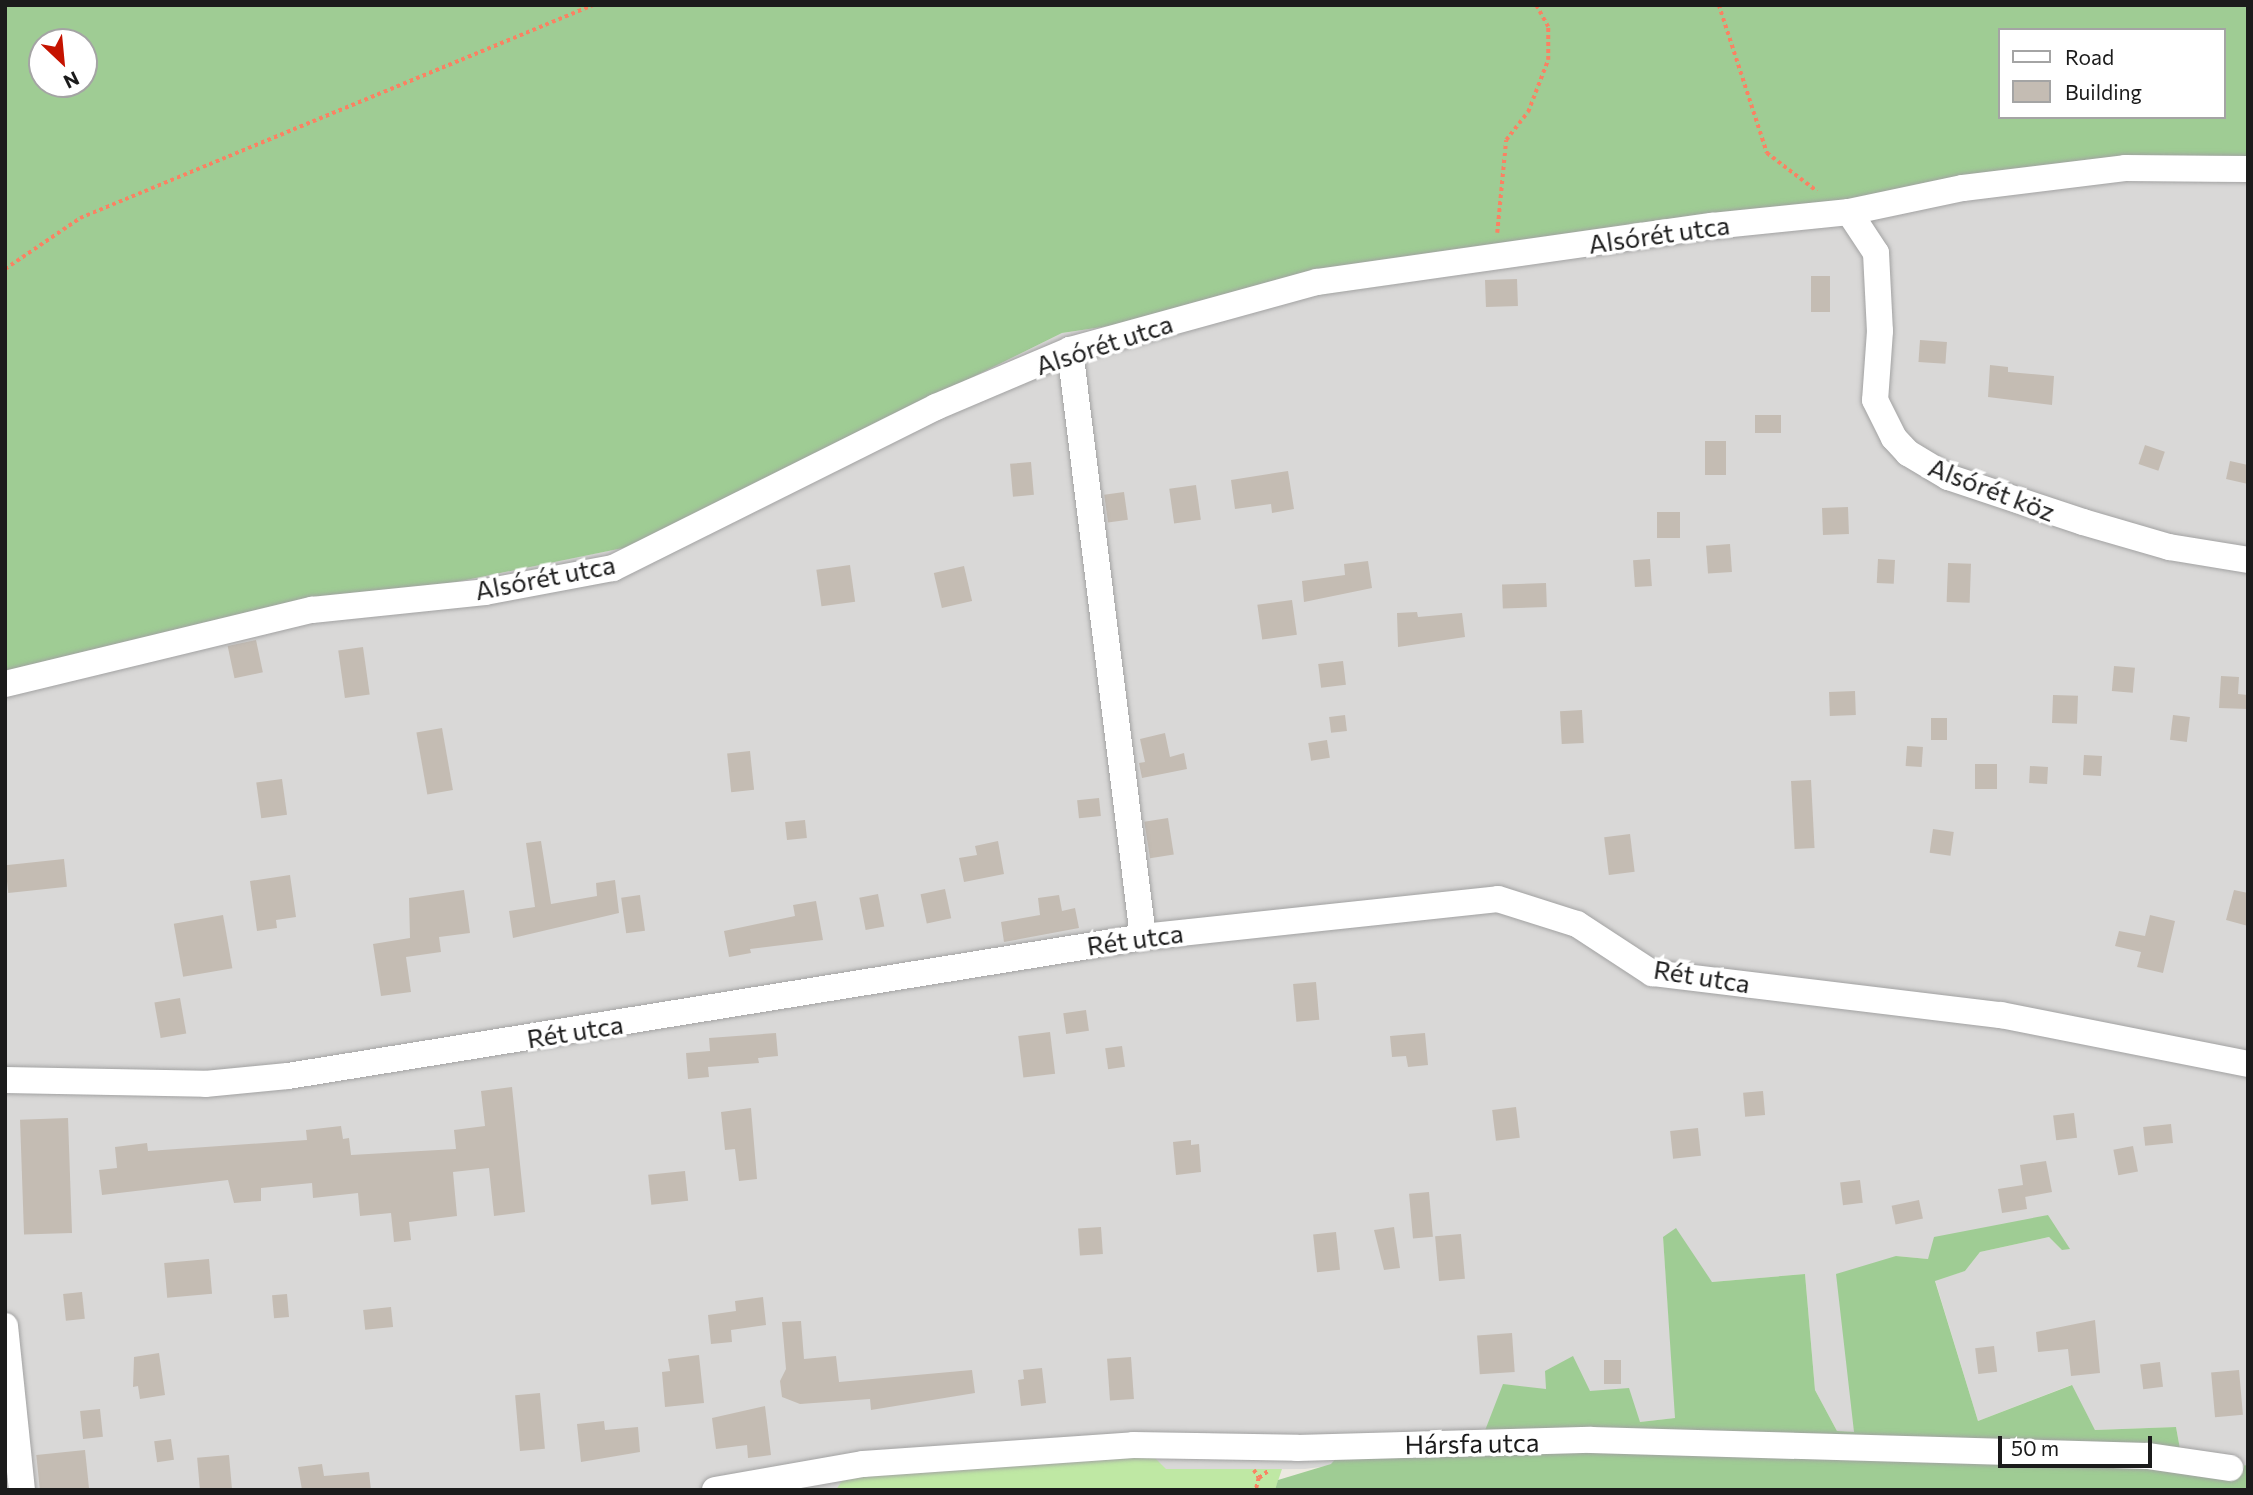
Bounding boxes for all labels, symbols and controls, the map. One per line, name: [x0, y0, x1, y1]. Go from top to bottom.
north arrow: [28, 28, 98, 98]
legend: [1997, 28, 2225, 119]
text: Road: [2065, 44, 2114, 69]
text: N: [60, 67, 83, 94]
text: Building: [2065, 79, 2142, 104]
street label: Alsórét utca: [1586, 209, 1732, 259]
street label: Alsórét utca: [1031, 307, 1177, 381]
street label: Alsórét köz: [1924, 451, 2060, 527]
street label: Alsórét utca: [472, 548, 618, 606]
street label: Rét utca: [1085, 917, 1185, 961]
street label: Rét utca: [1652, 953, 1752, 999]
street label: Rét utca: [525, 1008, 625, 1054]
scale bar: [2001, 1422, 2155, 1466]
street label: Hársfa utca: [1404, 1426, 1540, 1460]
text: 50 m: [2011, 1435, 2059, 1460]

